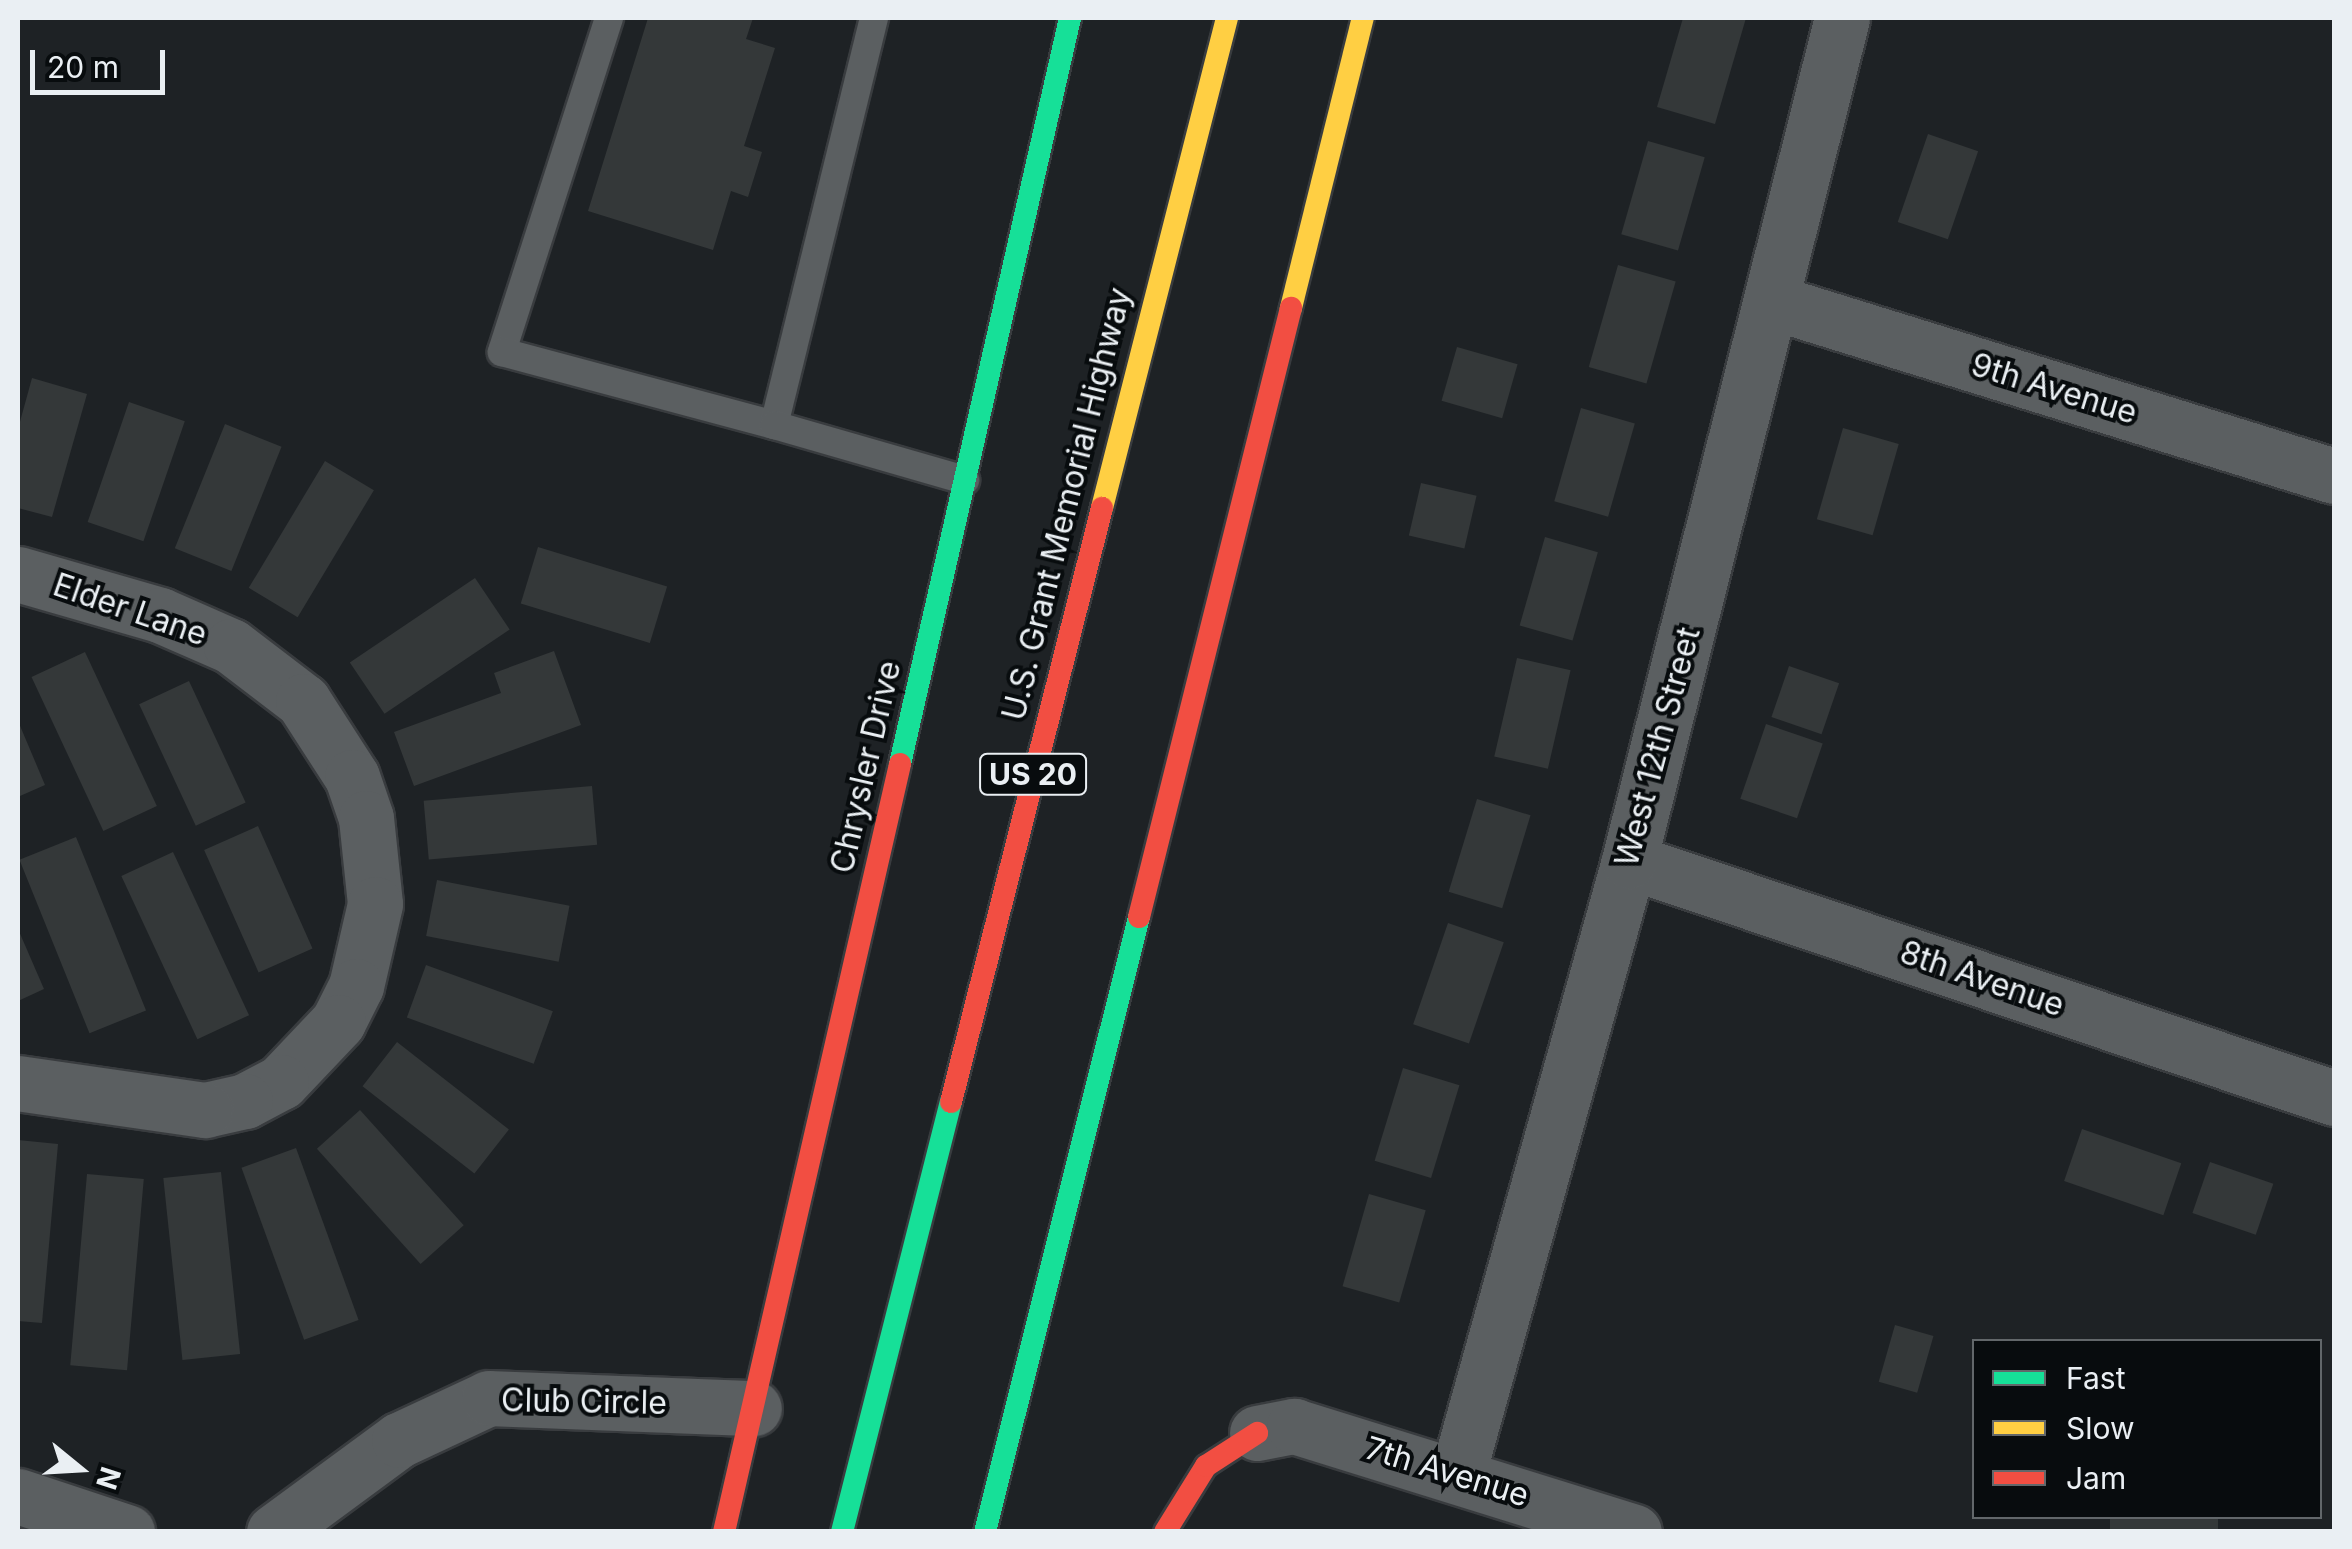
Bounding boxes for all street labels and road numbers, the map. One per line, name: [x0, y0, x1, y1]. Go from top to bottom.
street label: U.S. Grant Memorial Highway: [995, 284, 1139, 724]
street label: 9th Avenue: [1967, 346, 2141, 432]
street label: Elder Lane: [48, 566, 212, 654]
street label: West 12th Street: [1608, 623, 1708, 871]
street label: Chrysler Drive: [823, 657, 909, 877]
road number: US 20: [978, 749, 1088, 799]
street label: 8th Avenue: [1895, 933, 2069, 1025]
street label: Club Circle: [501, 1381, 667, 1423]
street label: 7th Avenue: [1361, 1429, 1533, 1515]

